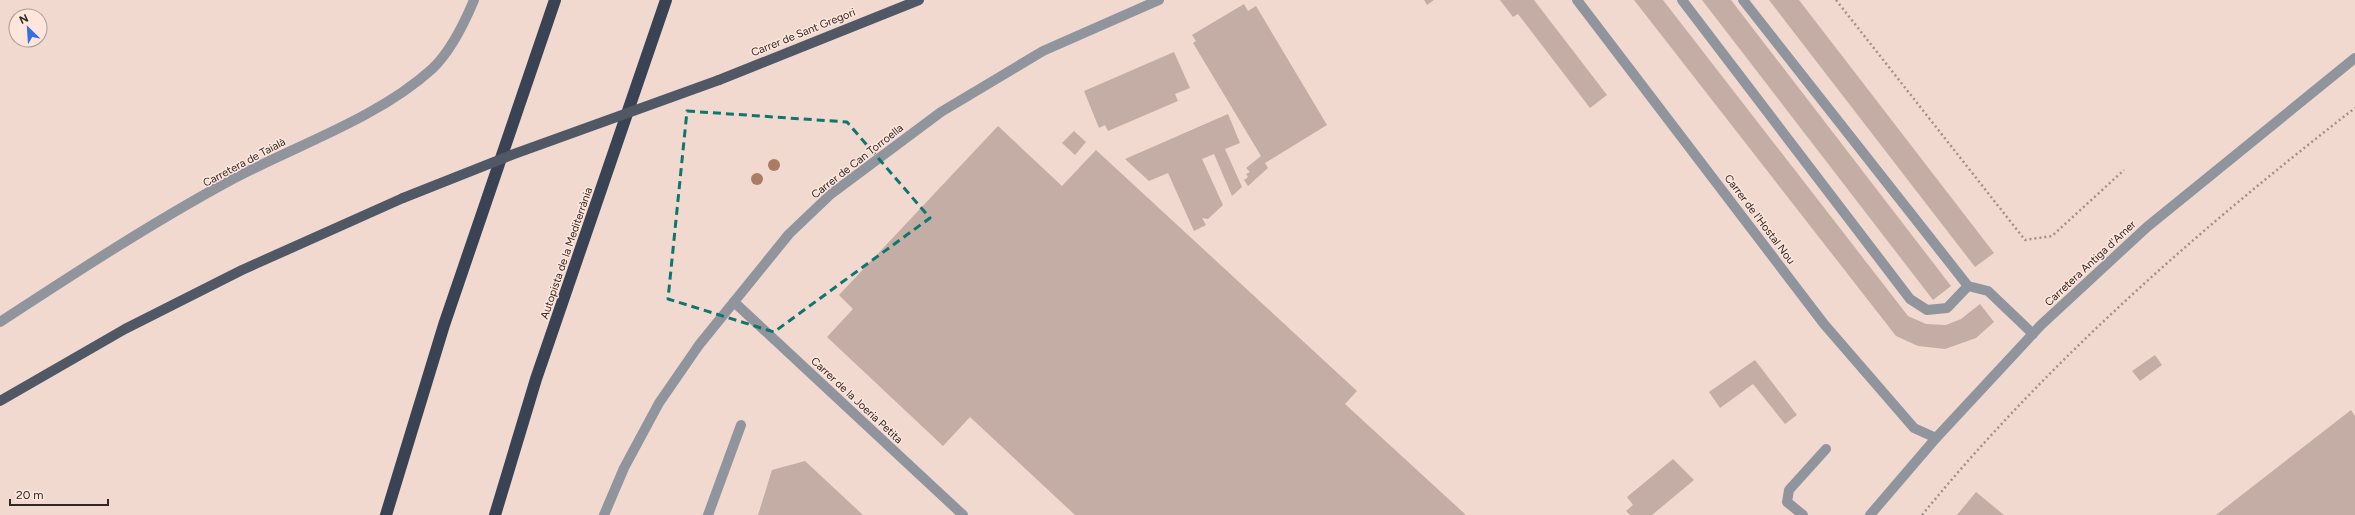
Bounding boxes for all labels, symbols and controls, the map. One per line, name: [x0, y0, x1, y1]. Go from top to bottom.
street label: Carrer de Sant Gregori: [749, 6, 857, 59]
north arrow: [8, 8, 48, 48]
text: N: [17, 12, 31, 27]
street label: Carrer de Can Torroella: [809, 121, 906, 201]
street label: Carretera de Taialà: [201, 135, 288, 190]
street label: Carrer de l'Hostal Nou: [1722, 172, 1798, 267]
street label: Autopista de la Mediterrània: [538, 186, 595, 321]
street label: Carretera Antiga d'Amer: [2042, 218, 2139, 309]
street label: Carrer de la Joeria Petita: [808, 354, 905, 446]
scale bar: [10, 481, 108, 507]
text: 20 m: [16, 488, 44, 502]

